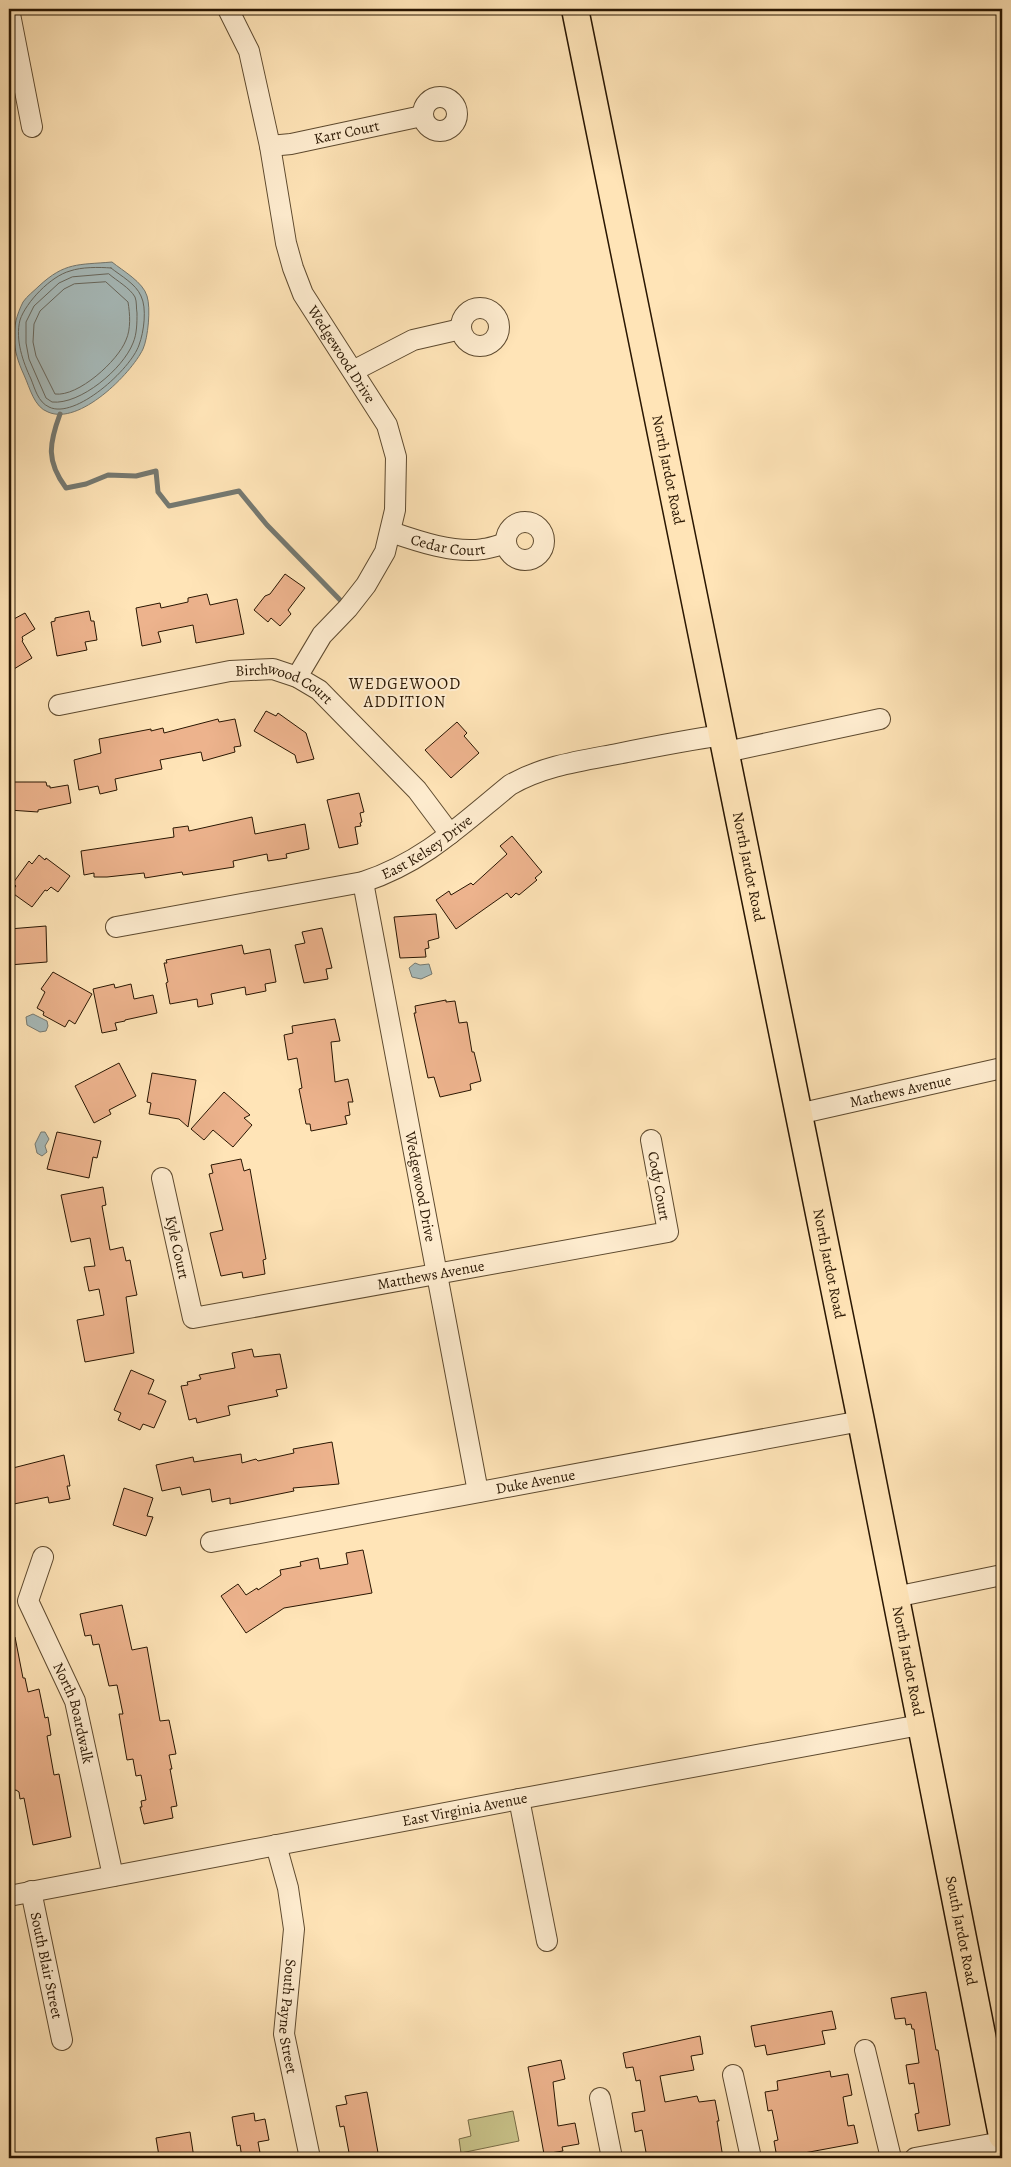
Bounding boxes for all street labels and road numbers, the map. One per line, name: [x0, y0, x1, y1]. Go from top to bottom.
street label: Karr Court: [312, 115, 381, 149]
street label: Wedgewood Drive: [302, 301, 380, 407]
street label: North Jardot Road: [647, 413, 689, 527]
street label: Cedar Court: [408, 529, 487, 560]
street label: Birchwood Court: [235, 658, 337, 708]
street label: East Kelsey Drive: [378, 810, 477, 884]
street label: North Jardot Road: [728, 810, 770, 924]
street label: Mathews Avenue: [848, 1070, 953, 1112]
street label: Wedgewood Drive: [400, 1129, 441, 1244]
street label: Cody Court: [643, 1150, 675, 1222]
street label: North Jardot Road: [808, 1207, 850, 1321]
street label: Kyle Court: [161, 1214, 194, 1281]
street label: Matthews Avenue: [376, 1255, 486, 1294]
street label: Duke Avenue: [494, 1464, 577, 1499]
street label: North Jardot Road: [888, 1604, 929, 1718]
street label: North Boardwalk: [48, 1659, 98, 1766]
street label: East Virginia Avenue: [401, 1788, 529, 1831]
street label: South Jardot Road: [941, 1874, 982, 1988]
street label: South Blair Street: [26, 1910, 67, 2021]
street label: South Payne Street: [274, 1958, 302, 2075]

